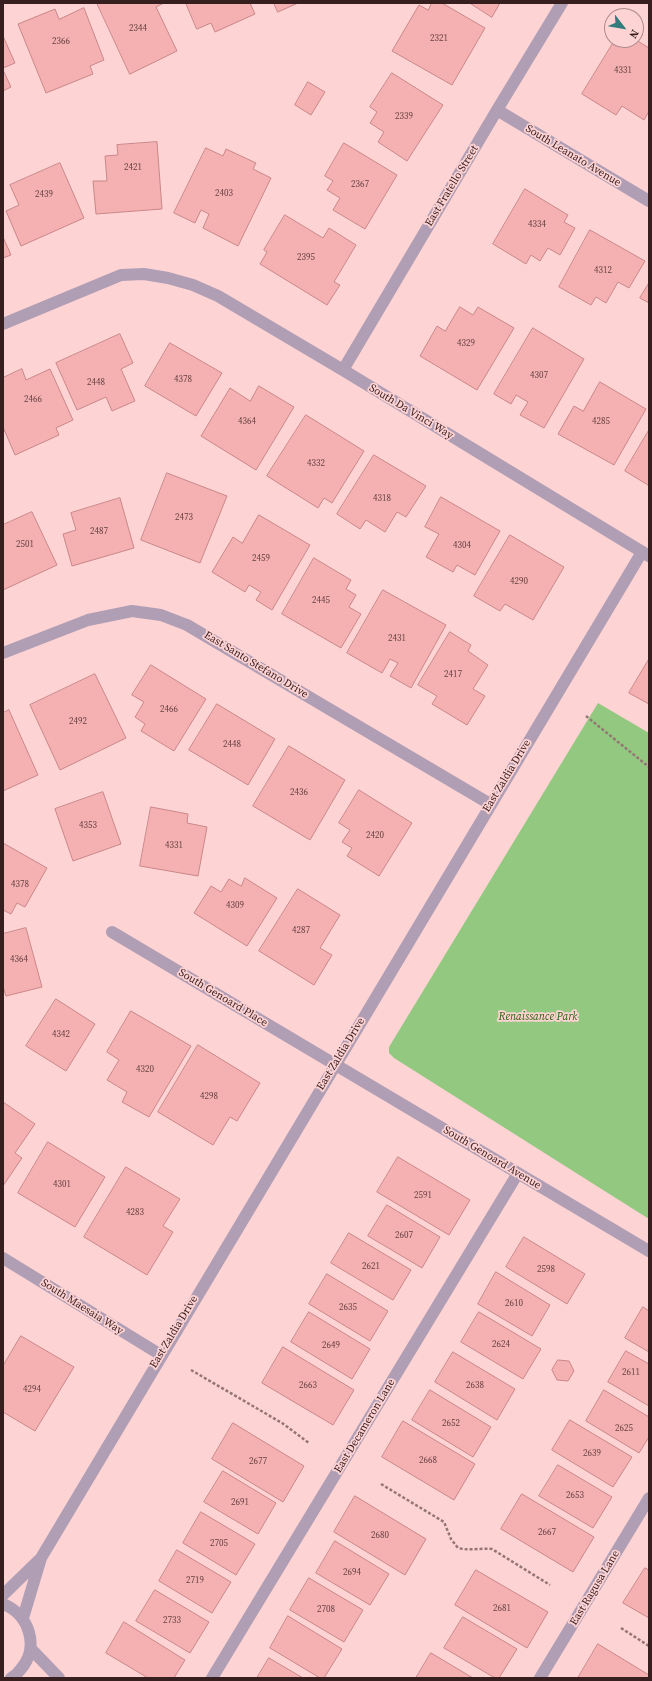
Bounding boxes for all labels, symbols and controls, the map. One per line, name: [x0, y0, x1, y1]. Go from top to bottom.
north arrow: [604, 8, 644, 48]
house number: 2344: [129, 24, 147, 34]
text: N: [625, 27, 642, 41]
house number: 2321: [430, 34, 448, 44]
house number: 2366: [52, 37, 70, 47]
house number: 4331: [614, 66, 632, 76]
house number: 2339: [395, 112, 413, 122]
street label: South Leanato Avenue: [523, 122, 623, 190]
street label: East Fratello Street: [423, 143, 481, 229]
house number: 2421: [124, 163, 142, 173]
house number: 2367: [351, 180, 369, 190]
house number: 2403: [215, 189, 233, 199]
house number: 2439: [35, 190, 53, 200]
house number: 4334: [528, 220, 546, 230]
house number: 2395: [297, 253, 315, 263]
house number: 4312: [594, 266, 612, 276]
house number: 4329: [457, 339, 475, 349]
house number: 4307: [530, 371, 548, 381]
house number: 4378: [174, 375, 192, 385]
house number: 2448: [87, 378, 105, 388]
street label: South Da Vinci Way: [367, 382, 455, 442]
house number: 2466: [24, 395, 42, 405]
house number: 4364: [238, 417, 256, 427]
house number: 4285: [592, 417, 610, 427]
house number: 4332: [307, 459, 325, 469]
house number: 4318: [373, 494, 391, 504]
house number: 2473: [175, 513, 193, 523]
house number: 2487: [90, 527, 108, 537]
house number: 2501: [16, 540, 34, 550]
house number: 4304: [453, 541, 471, 551]
house number: 2459: [252, 554, 270, 564]
house number: 4290: [510, 577, 528, 587]
house number: 2445: [312, 596, 330, 606]
street label: East Santo Stefano Drive: [202, 629, 310, 701]
house number: 2431: [388, 634, 406, 644]
house number: 2417: [444, 670, 462, 680]
house number: 2466: [160, 705, 178, 715]
house number: 2492: [69, 717, 87, 727]
street label: East Zaldia Drive: [480, 737, 534, 815]
house number: 2448: [223, 740, 241, 750]
house number: 2436: [290, 788, 308, 798]
house number: 4353: [79, 821, 97, 831]
house number: 2420: [366, 831, 384, 841]
house number: 4331: [165, 841, 183, 851]
house number: 4378: [11, 880, 29, 890]
house number: 4309: [226, 901, 244, 911]
house number: 4287: [292, 926, 310, 936]
house number: 4364: [10, 955, 28, 965]
street label: South Genoard Place: [176, 966, 270, 1030]
park label: Renaissance Park: [498, 1010, 578, 1024]
street label: East Zaldia Drive: [314, 1015, 368, 1093]
house number: 4342: [52, 1030, 70, 1040]
house number: 4320: [136, 1065, 154, 1075]
house number: 4298: [200, 1092, 218, 1102]
street label: South Genoard Avenue: [441, 1124, 543, 1192]
house number: 4301: [53, 1180, 71, 1190]
house number: 2591: [414, 1191, 432, 1201]
house number: 4283: [126, 1208, 144, 1218]
house number: 2607: [395, 1231, 413, 1241]
house number: 2621: [362, 1262, 380, 1272]
house number: 2598: [537, 1265, 555, 1275]
street label: South Maesaia Way: [38, 1276, 126, 1338]
street label: East Zaldia Drive: [147, 1293, 201, 1371]
house number: 2610: [505, 1299, 523, 1309]
house number: 2635: [339, 1303, 357, 1313]
house number: 2624: [492, 1340, 510, 1350]
house number: 2649: [322, 1341, 340, 1351]
house number: 2611: [622, 1368, 640, 1378]
street label: East Decameron Lane: [332, 1377, 398, 1475]
house number: 2663: [299, 1381, 317, 1391]
house number: 2638: [466, 1381, 484, 1391]
house number: 4294: [23, 1385, 41, 1395]
house number: 2652: [442, 1419, 460, 1429]
house number: 2625: [615, 1424, 633, 1434]
house number: 2639: [583, 1449, 601, 1459]
house number: 2668: [419, 1456, 437, 1466]
house number: 2677: [249, 1457, 267, 1467]
house number: 2653: [566, 1491, 584, 1501]
house number: 2691: [231, 1498, 249, 1508]
house number: 2667: [538, 1528, 556, 1538]
house number: 2680: [371, 1531, 389, 1541]
house number: 2705: [210, 1539, 228, 1549]
street label: East Ragusa Lane: [567, 1548, 623, 1628]
house number: 2694: [343, 1568, 361, 1578]
house number: 2719: [186, 1576, 204, 1586]
house number: 2681: [493, 1604, 511, 1614]
house number: 2708: [317, 1605, 335, 1615]
house number: 2733: [163, 1616, 181, 1626]

